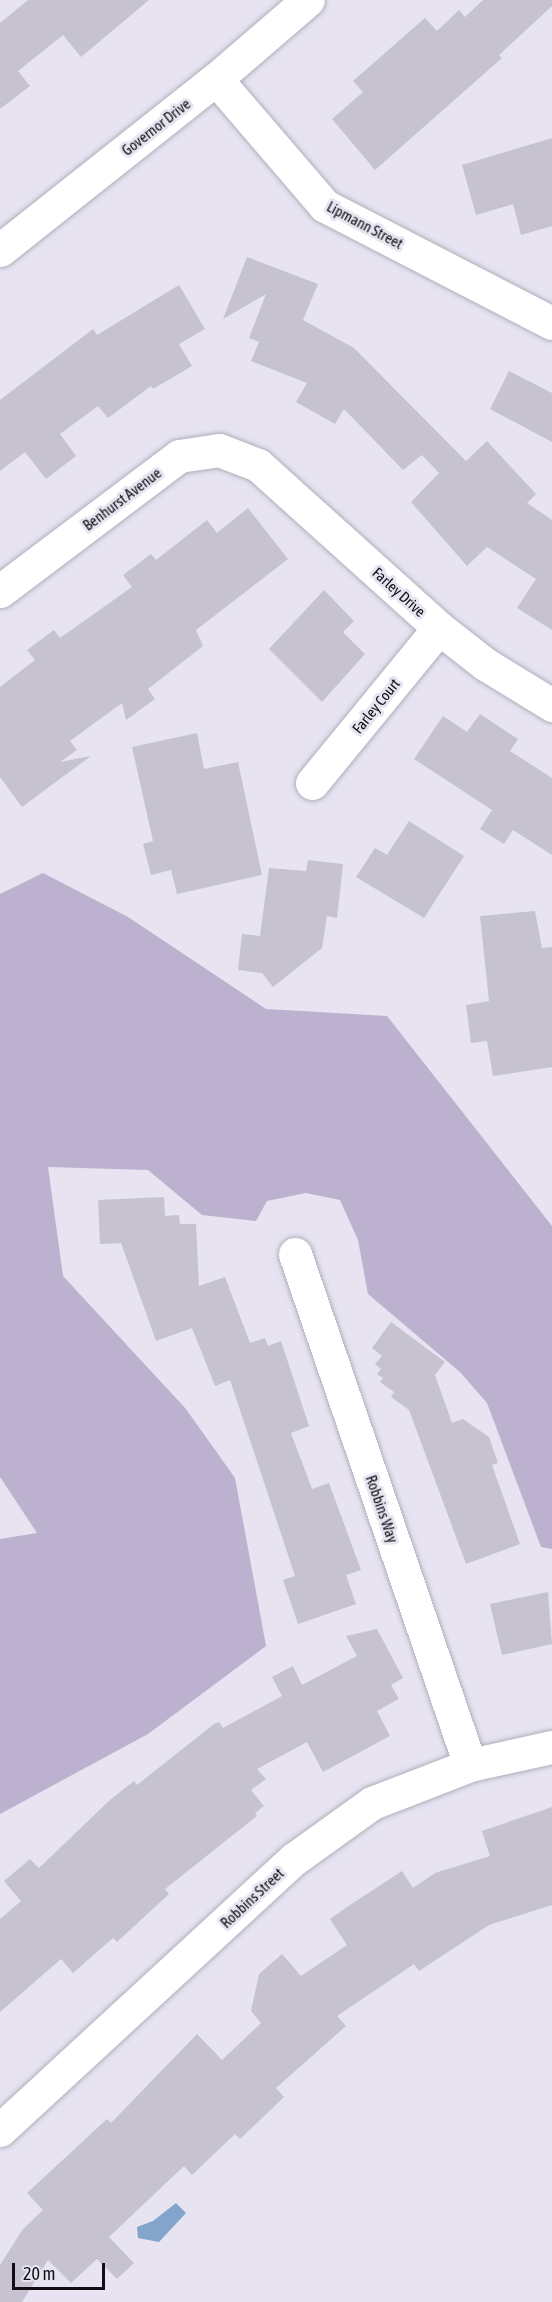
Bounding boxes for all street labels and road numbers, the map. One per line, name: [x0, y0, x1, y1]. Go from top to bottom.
street label: Governor Drive: [118, 95, 194, 159]
street label: Lipmann Street: [324, 197, 406, 253]
street label: Benhurst Avenue: [79, 464, 165, 534]
street label: Farley Drive: [369, 564, 429, 620]
street label: Farley Court: [348, 675, 404, 737]
street label: Robbins Way: [362, 1473, 402, 1545]
street label: Robbins Street: [217, 1864, 287, 1932]

